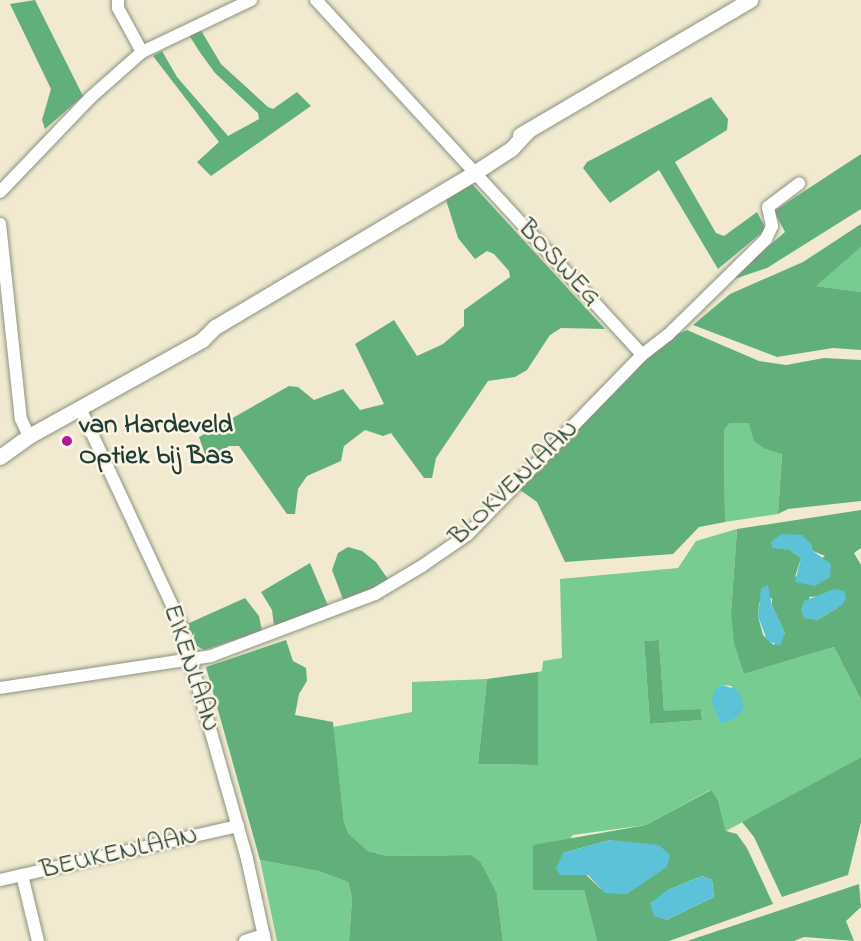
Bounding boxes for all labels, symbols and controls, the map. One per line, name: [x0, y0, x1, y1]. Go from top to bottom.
street label: BOSWEG: [511, 213, 607, 313]
place label: van Hardeveld Optiek bij Bas: [79, 409, 234, 472]
street label: BLOKVENLAAN: [442, 413, 586, 553]
marker: van Hardeveld Optiek bij Bas: [60, 434, 74, 448]
street label: EIKENLAAN: [155, 600, 227, 736]
street label: BEUKENLAAN: [37, 819, 201, 887]

